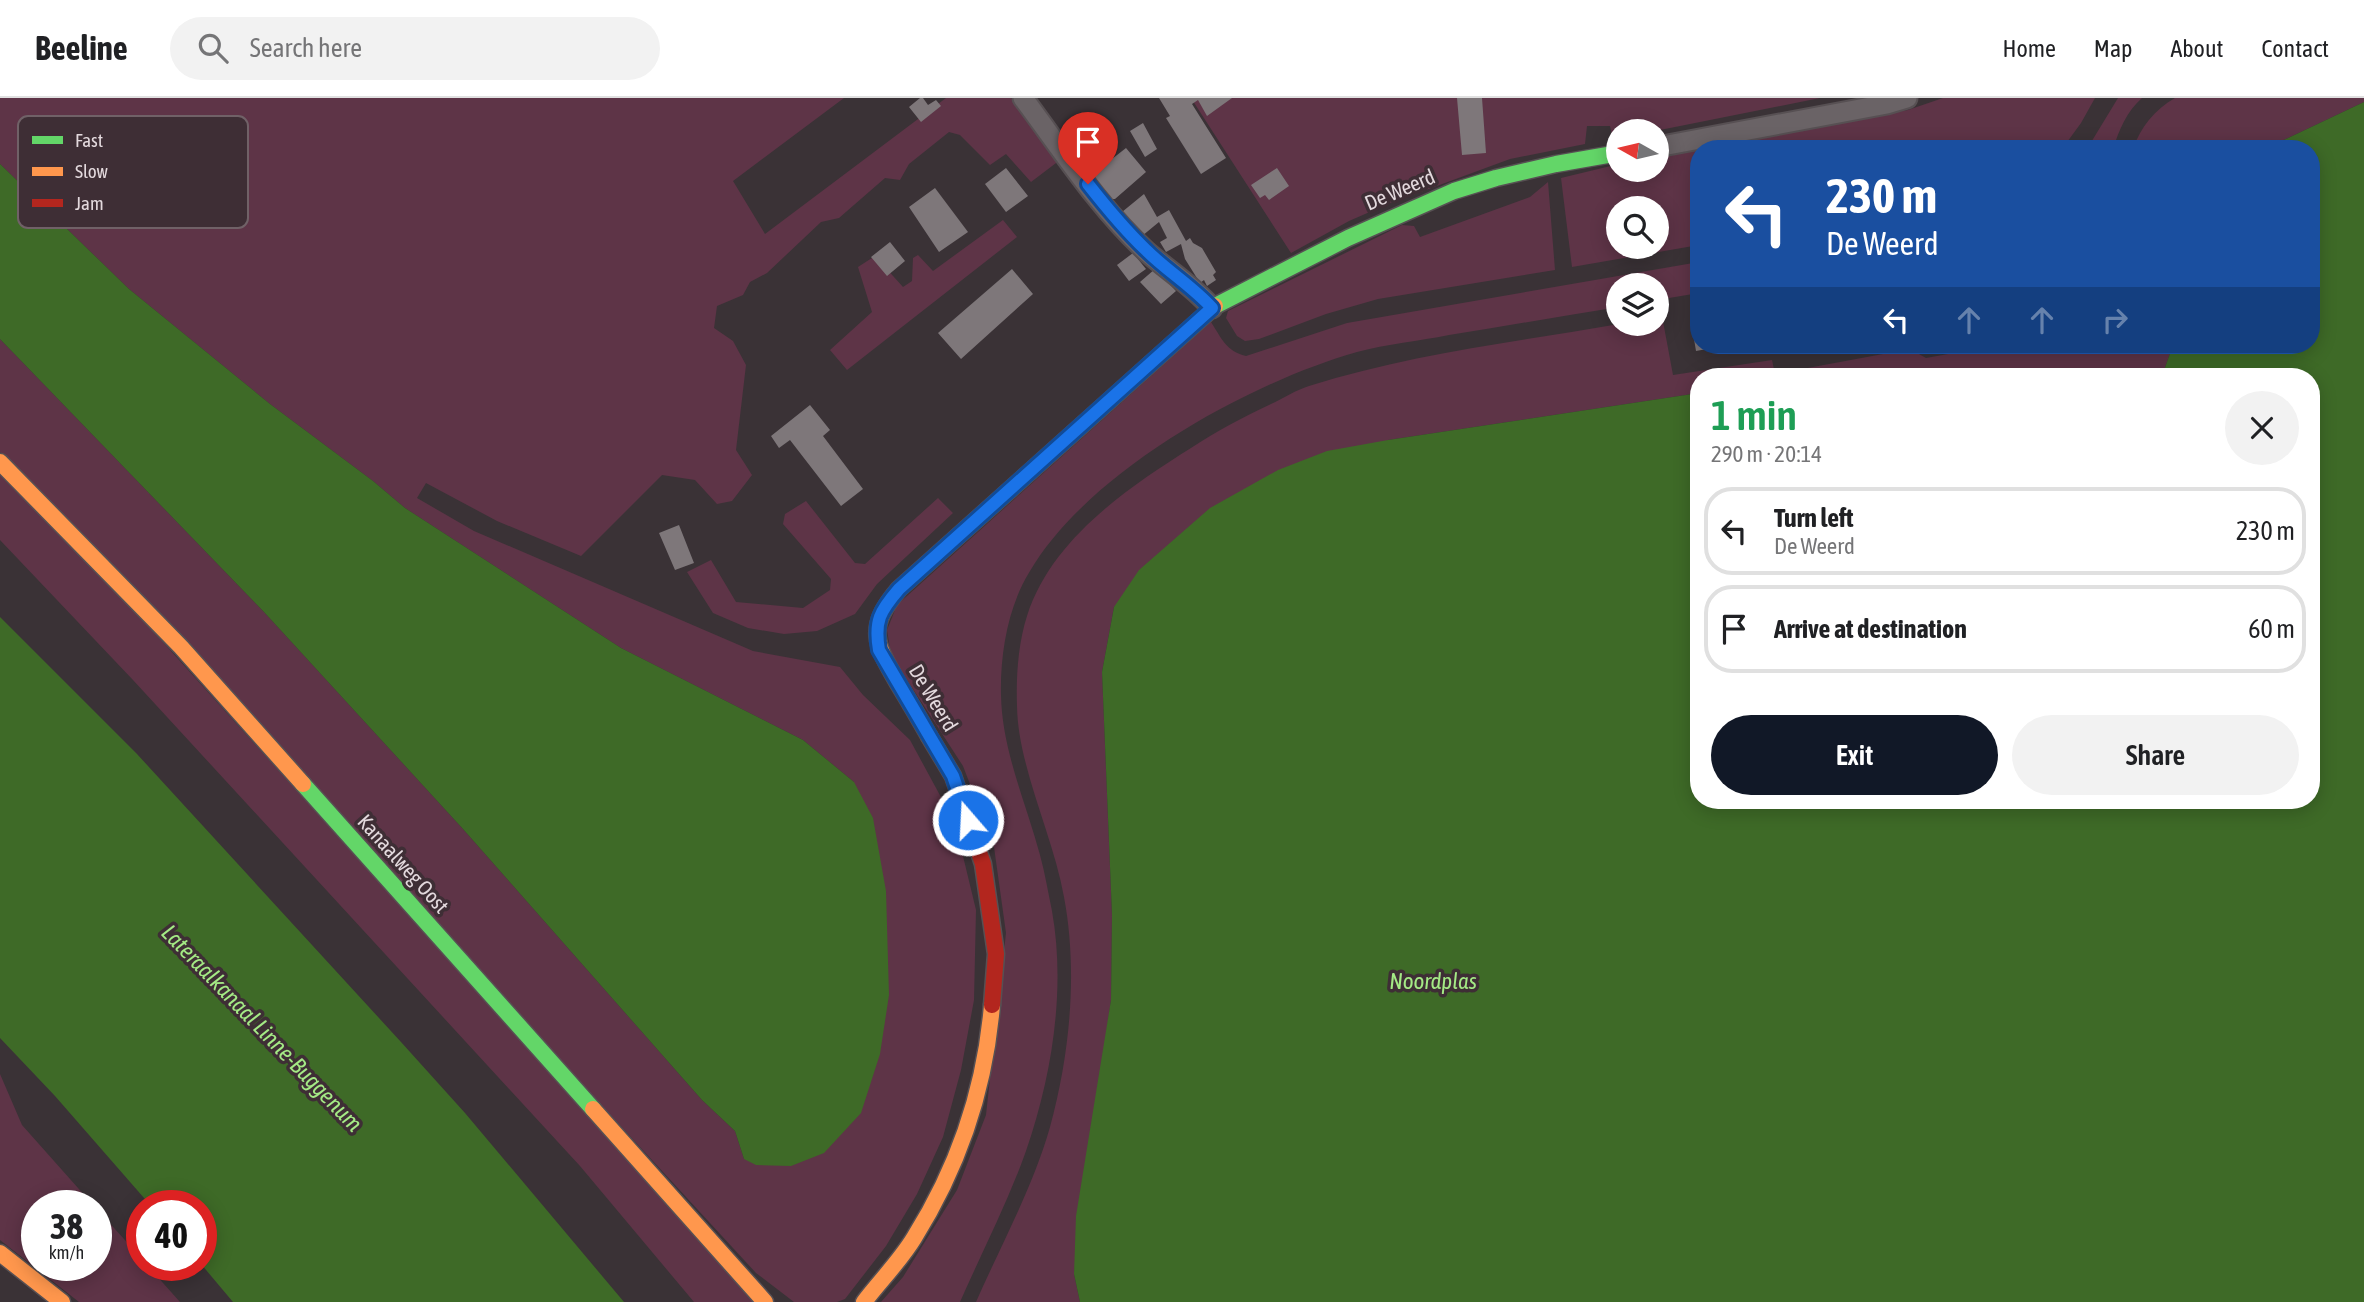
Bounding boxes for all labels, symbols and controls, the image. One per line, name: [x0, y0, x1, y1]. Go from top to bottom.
search box: [170, 17, 660, 80]
text: Beeline: [35, 29, 128, 67]
icon: search: [194, 29, 232, 67]
text: Search here: [250, 33, 362, 63]
text: Home: [2002, 35, 2056, 62]
text: Map: [2094, 35, 2132, 62]
text: About: [2170, 35, 2223, 62]
text: Contact: [2261, 35, 2329, 62]
pin: [1058, 112, 1118, 184]
legend: [18, 116, 248, 228]
north arrow: [1606, 119, 1670, 182]
map controls: [1606, 119, 1669, 336]
icon: arrive: [1069, 123, 1107, 161]
text: Fast: [75, 129, 103, 151]
text: Slow: [75, 160, 109, 182]
street label: De Weerd: [1361, 164, 1438, 215]
text: 230 m: [1826, 167, 1937, 223]
icon: left: [1711, 168, 1802, 259]
text: Jam: [75, 192, 104, 214]
button: search: [1606, 196, 1669, 259]
text: De Weerd: [1826, 225, 1939, 262]
button: layers: [1606, 273, 1669, 336]
icon: left: [1877, 301, 1915, 339]
icon: ahead: [1950, 301, 1988, 339]
icon: ahead: [2023, 301, 2061, 339]
icon: right: [2096, 301, 2134, 339]
text: 1 min: [1711, 391, 1797, 439]
button: close: [2225, 391, 2299, 465]
text: 290 m · 20:14: [1711, 441, 1822, 467]
text: Turn left: [1774, 503, 1854, 533]
icon: left: [1715, 512, 1753, 550]
text: 230 m: [2236, 516, 2295, 546]
text: De Weerd: [1774, 533, 1855, 559]
icon: arrive: [1715, 610, 1753, 648]
text: Arrive at destination: [1774, 614, 1967, 644]
text: 60 m: [2248, 614, 2295, 644]
street label: De Weerd: [905, 660, 963, 735]
button: Exit: [1711, 715, 1998, 795]
button: Share: [2012, 715, 2299, 795]
position arrow: [931, 783, 1005, 857]
street label: Kanaalweg Oost: [353, 809, 454, 917]
water label: Lateraalkanaal Linne-Buggenum: [156, 919, 368, 1137]
water label: Noordplas: [1389, 968, 1477, 994]
speed limit sign: 40: [126, 1190, 217, 1281]
text: 38: [50, 1206, 83, 1246]
text: km/h: [49, 1242, 84, 1263]

